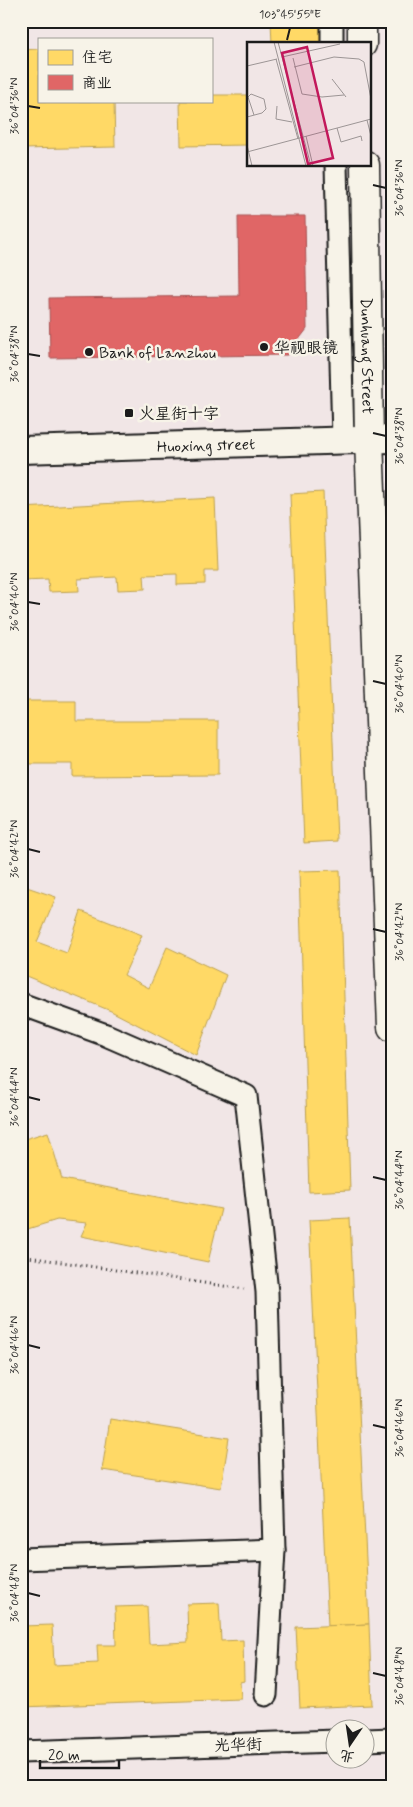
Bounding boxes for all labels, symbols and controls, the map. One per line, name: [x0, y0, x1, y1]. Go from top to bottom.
text: 103°45'55"E: [259, 7, 321, 23]
legend: [38, 38, 212, 102]
inset map: [247, 42, 370, 166]
text: 住宅: [82, 48, 112, 68]
text: 商业: [82, 74, 112, 94]
text: 36°04'36"N: [7, 77, 23, 135]
text: 36°04'36"N: [392, 159, 408, 217]
street label: Dunhuang Street: [355, 298, 378, 415]
text: 36°04'38"N: [7, 325, 23, 383]
place label: 华视眼镜: [274, 338, 338, 359]
marker: 华视眼镜: [258, 341, 270, 353]
place label: Bank of Lanzhou: [99, 343, 216, 364]
marker: Bank of Lanzhou: [83, 346, 95, 358]
place label: 火星街十字: [139, 404, 219, 425]
marker: 火星街十字: [123, 407, 135, 419]
text: 36°04'38"N: [392, 407, 408, 465]
street label: Huoxing street: [157, 434, 255, 458]
text: 36°04'40"N: [7, 573, 23, 631]
text: 36°04'40"N: [392, 655, 408, 713]
text: 36°04'42"N: [7, 820, 23, 878]
text: 36°04'42"N: [392, 903, 408, 961]
text: 36°04'44"N: [7, 1067, 23, 1127]
text: 36°04'44"N: [392, 1150, 408, 1210]
text: 36°04'46"N: [7, 1316, 23, 1374]
text: 36°04'46"N: [392, 1399, 408, 1457]
text: 36°04'48"N: [7, 1564, 23, 1622]
text: 36°04'48"N: [392, 1647, 408, 1705]
north arrow: [326, 1720, 376, 1770]
street label: 光华街: [214, 1734, 262, 1757]
scale bar: [40, 1737, 119, 1769]
text: 北: [338, 1745, 356, 1766]
text: 20 m: [48, 1746, 80, 1766]

